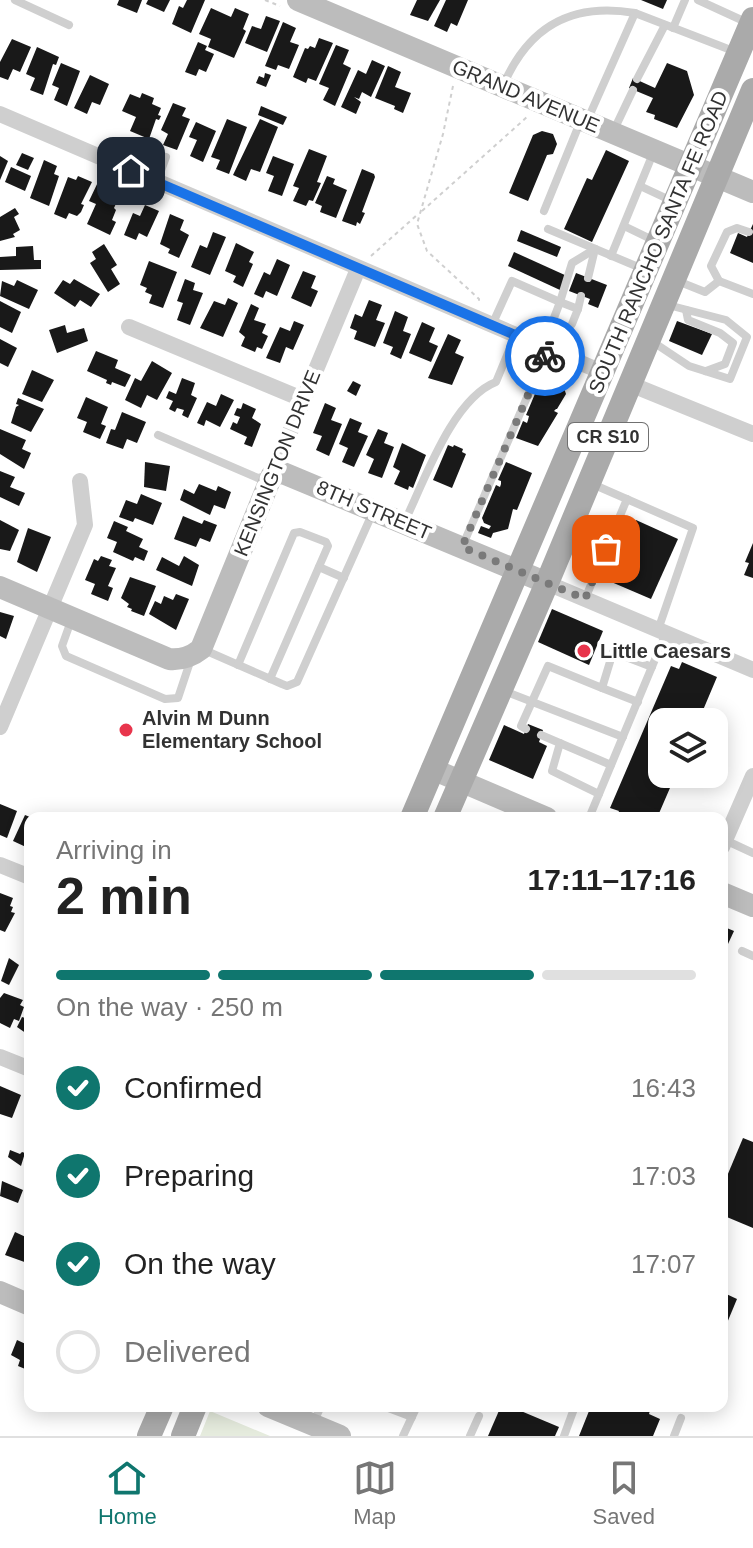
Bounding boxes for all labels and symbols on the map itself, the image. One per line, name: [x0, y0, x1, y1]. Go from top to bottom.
street label: GRAND AVENUE: [449, 55, 603, 137]
street label: SOUTH RANCHO SANTA FE ROAD: [584, 88, 732, 396]
pin: [97, 137, 165, 205]
courier: [505, 316, 585, 396]
street label: KENSINGTON DRIVE: [230, 367, 324, 559]
road number: CR S10: [568, 423, 648, 451]
street label: 8TH STREET: [313, 476, 435, 544]
pin: [572, 515, 640, 583]
place label: Little Caesars: [600, 640, 731, 662]
marker: Little Caesars: [575, 642, 593, 660]
place label: Alvin M Dunn Elementary School: [142, 707, 322, 752]
marker: Alvin M Dunn Elementary School: [117, 721, 135, 739]

